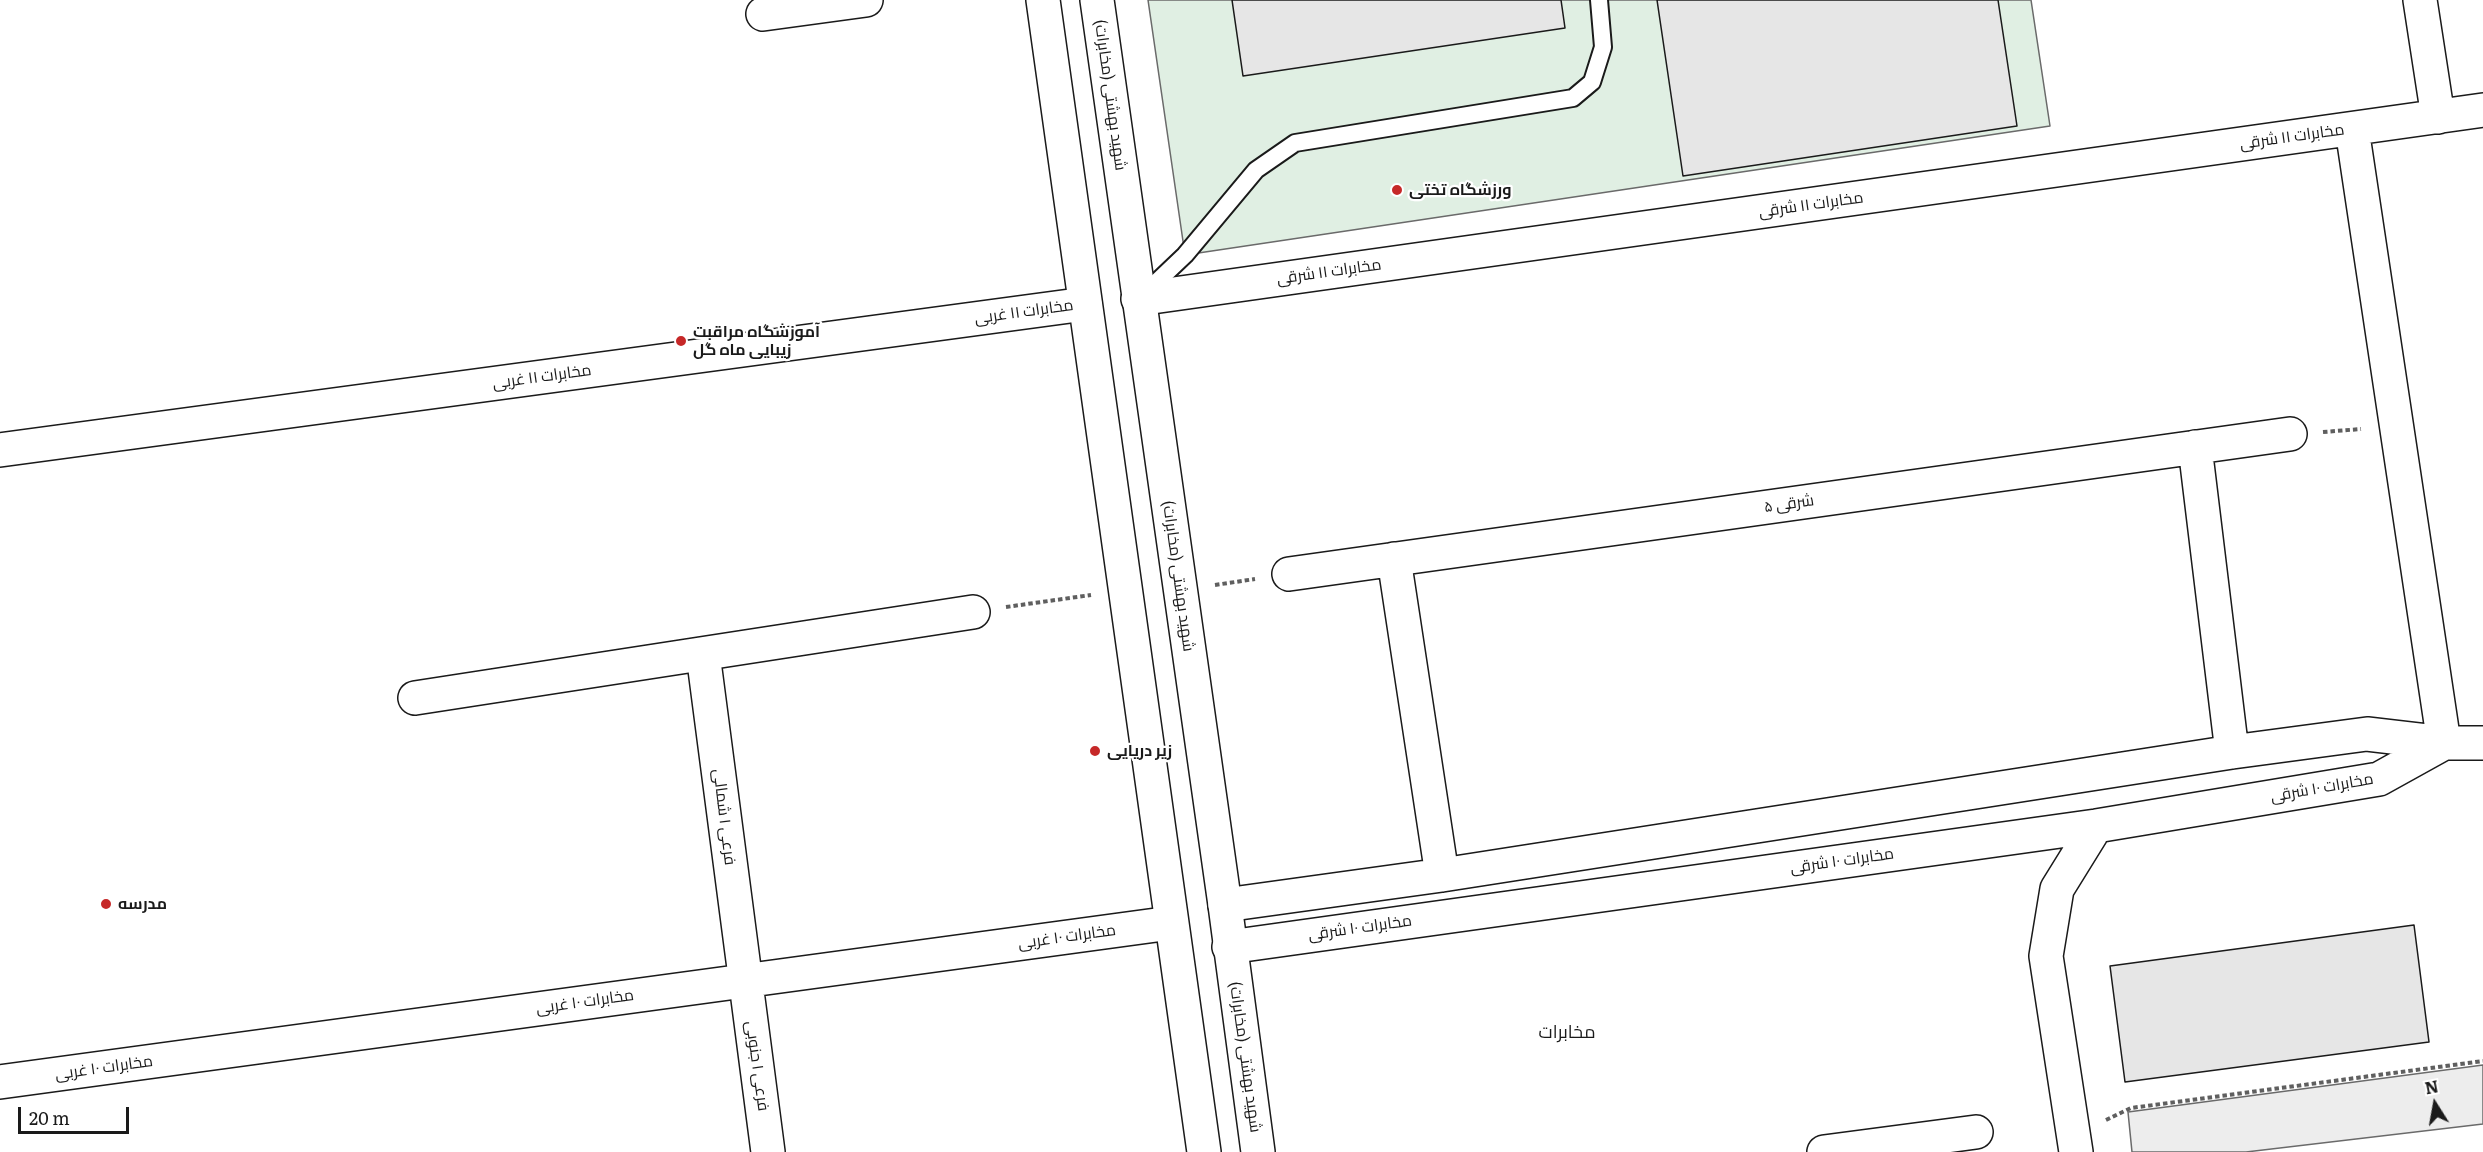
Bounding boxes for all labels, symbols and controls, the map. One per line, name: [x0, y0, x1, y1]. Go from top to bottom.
street label: شهید بهشتی (مخابرات): [1090, 18, 1130, 172]
street label: مخابرات ۱۱ شرقی: [2238, 120, 2346, 154]
place label: ورزشگاه تختی: [1409, 180, 1511, 200]
marker: ورزشگاه تختی: [1390, 183, 1404, 197]
street label: مخابرات ۱۱ شرقی: [1757, 188, 1865, 222]
street label: مخابرات ۱۱ شرقی: [1275, 255, 1383, 289]
street label: مخابرات ۱۱ غربی: [973, 296, 1075, 328]
place label: آموزشگاه مراقبت زیبایی ماه گل: [693, 322, 820, 360]
marker: آموزشگاه مراقبت زیبایی ماه گل: [674, 334, 688, 348]
street label: مخابرات ۱۱ غربی: [491, 361, 593, 393]
street label: شرقی ۵: [1763, 491, 1815, 517]
street label: شهید بهشتی (مخابرات): [1158, 499, 1198, 653]
place label: زیر دریایی: [1107, 741, 1172, 761]
marker: زیر دریایی: [1088, 744, 1102, 758]
street label: فرعی ۱ شمالی: [709, 768, 739, 866]
street label: مخابرات ۱۰ شرقی: [2269, 769, 2375, 807]
street label: مخابرات ۱۰ شرقی: [1789, 844, 1895, 878]
place label: مدرسه: [118, 894, 167, 914]
marker: مدرسه: [99, 897, 113, 911]
street label: مخابرات ۱۰ شرقی: [1307, 911, 1413, 945]
street label: مخابرات ۱۰ غربی: [1017, 921, 1117, 953]
street label: شهید بهشتی (مخابرات): [1225, 980, 1265, 1134]
street label: مخابرات ۱۰ غربی: [535, 986, 635, 1018]
street label: فرعی ۱ جنوبی: [741, 1020, 773, 1112]
district label: مخابرات: [1539, 1022, 1595, 1044]
street label: مخابرات ۱۰ غربی: [54, 1052, 154, 1084]
text: N: [2423, 1073, 2440, 1099]
north arrow: [2405, 1074, 2465, 1134]
scale bar: [21, 1095, 132, 1133]
text: 20 m: [29, 1104, 70, 1131]

